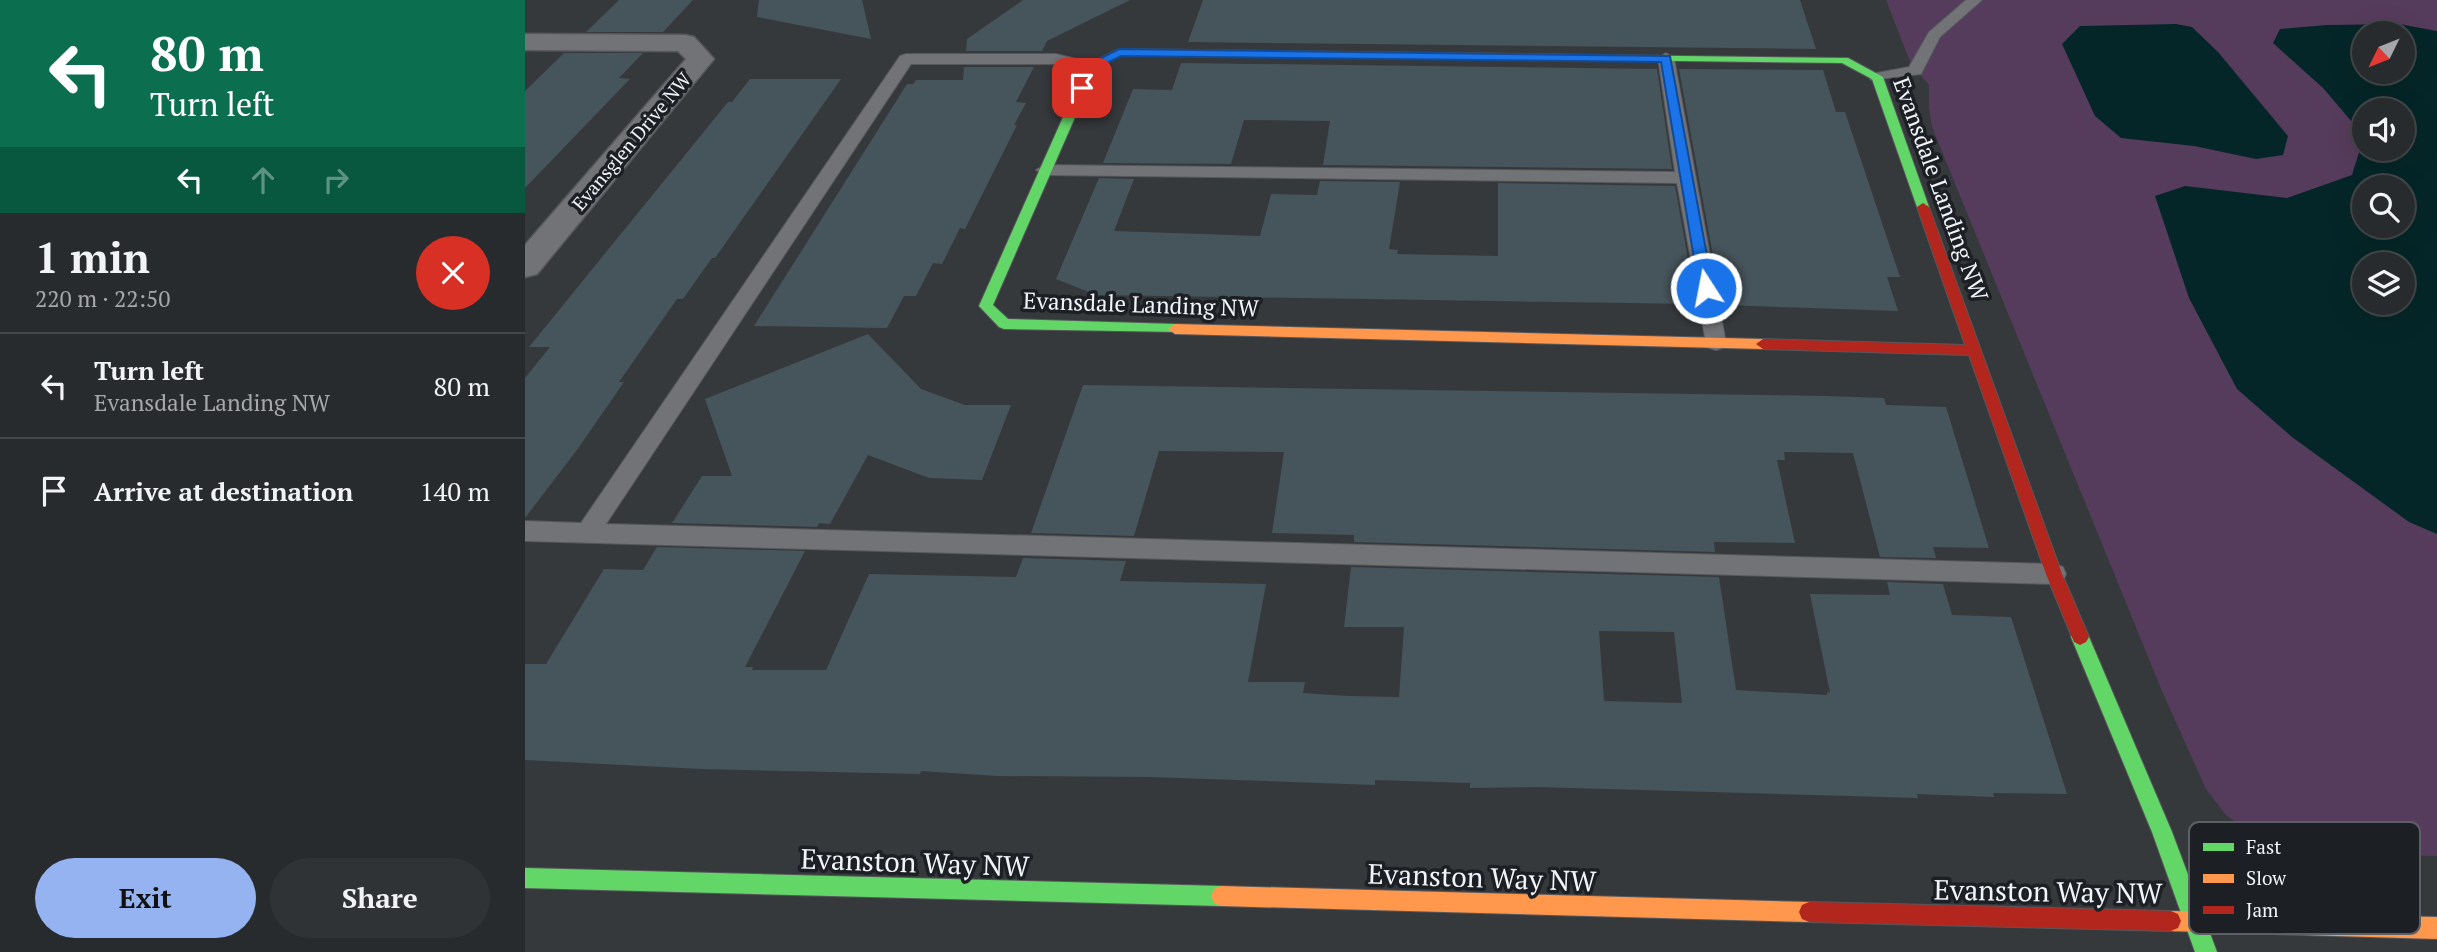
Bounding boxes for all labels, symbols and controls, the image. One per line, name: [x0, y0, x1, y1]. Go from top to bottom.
text: 80 m: [150, 20, 264, 85]
north arrow: [2352, 21, 2415, 84]
map controls: [2352, 21, 2415, 315]
icon: left: [35, 28, 126, 119]
pin: [1052, 58, 1112, 118]
street label: Evansglen Drive NW: [566, 67, 696, 215]
icon: arrive: [1063, 69, 1101, 107]
street label: Evansdale Landing NW: [1886, 73, 1996, 306]
text: Turn left: [150, 83, 274, 125]
button: sound: [2352, 98, 2415, 161]
icon: left: [171, 161, 209, 199]
icon: ahead: [244, 161, 282, 199]
icon: right: [317, 161, 355, 199]
button: search: [2352, 175, 2415, 238]
text: 1 min: [35, 229, 150, 285]
button: close: [416, 236, 490, 310]
position arrow: [1669, 251, 1743, 325]
button: layers: [2352, 252, 2415, 315]
text: 220 m · 22:50: [35, 283, 170, 314]
street label: Evansdale Landing NW: [1023, 284, 1260, 324]
text: Turn left: [94, 353, 204, 387]
icon: left: [35, 367, 73, 405]
text: 80 m: [434, 369, 490, 403]
text: Evansdale Landing NW: [94, 387, 330, 418]
icon: arrive: [35, 472, 73, 510]
text: Arrive at destination: [94, 474, 353, 508]
text: 140 m: [420, 474, 490, 508]
legend: [2189, 822, 2420, 934]
text: Fast: [2246, 834, 2281, 859]
street label: Evanston Way NW: [800, 840, 1031, 885]
street label: Evanston Way NW: [1367, 855, 1598, 900]
button: Exit: [35, 858, 256, 938]
button: Share: [270, 858, 490, 938]
text: Slow: [2246, 865, 2287, 890]
street label: Evanston Way NW: [1933, 871, 2164, 912]
text: Jam: [2246, 897, 2279, 922]

